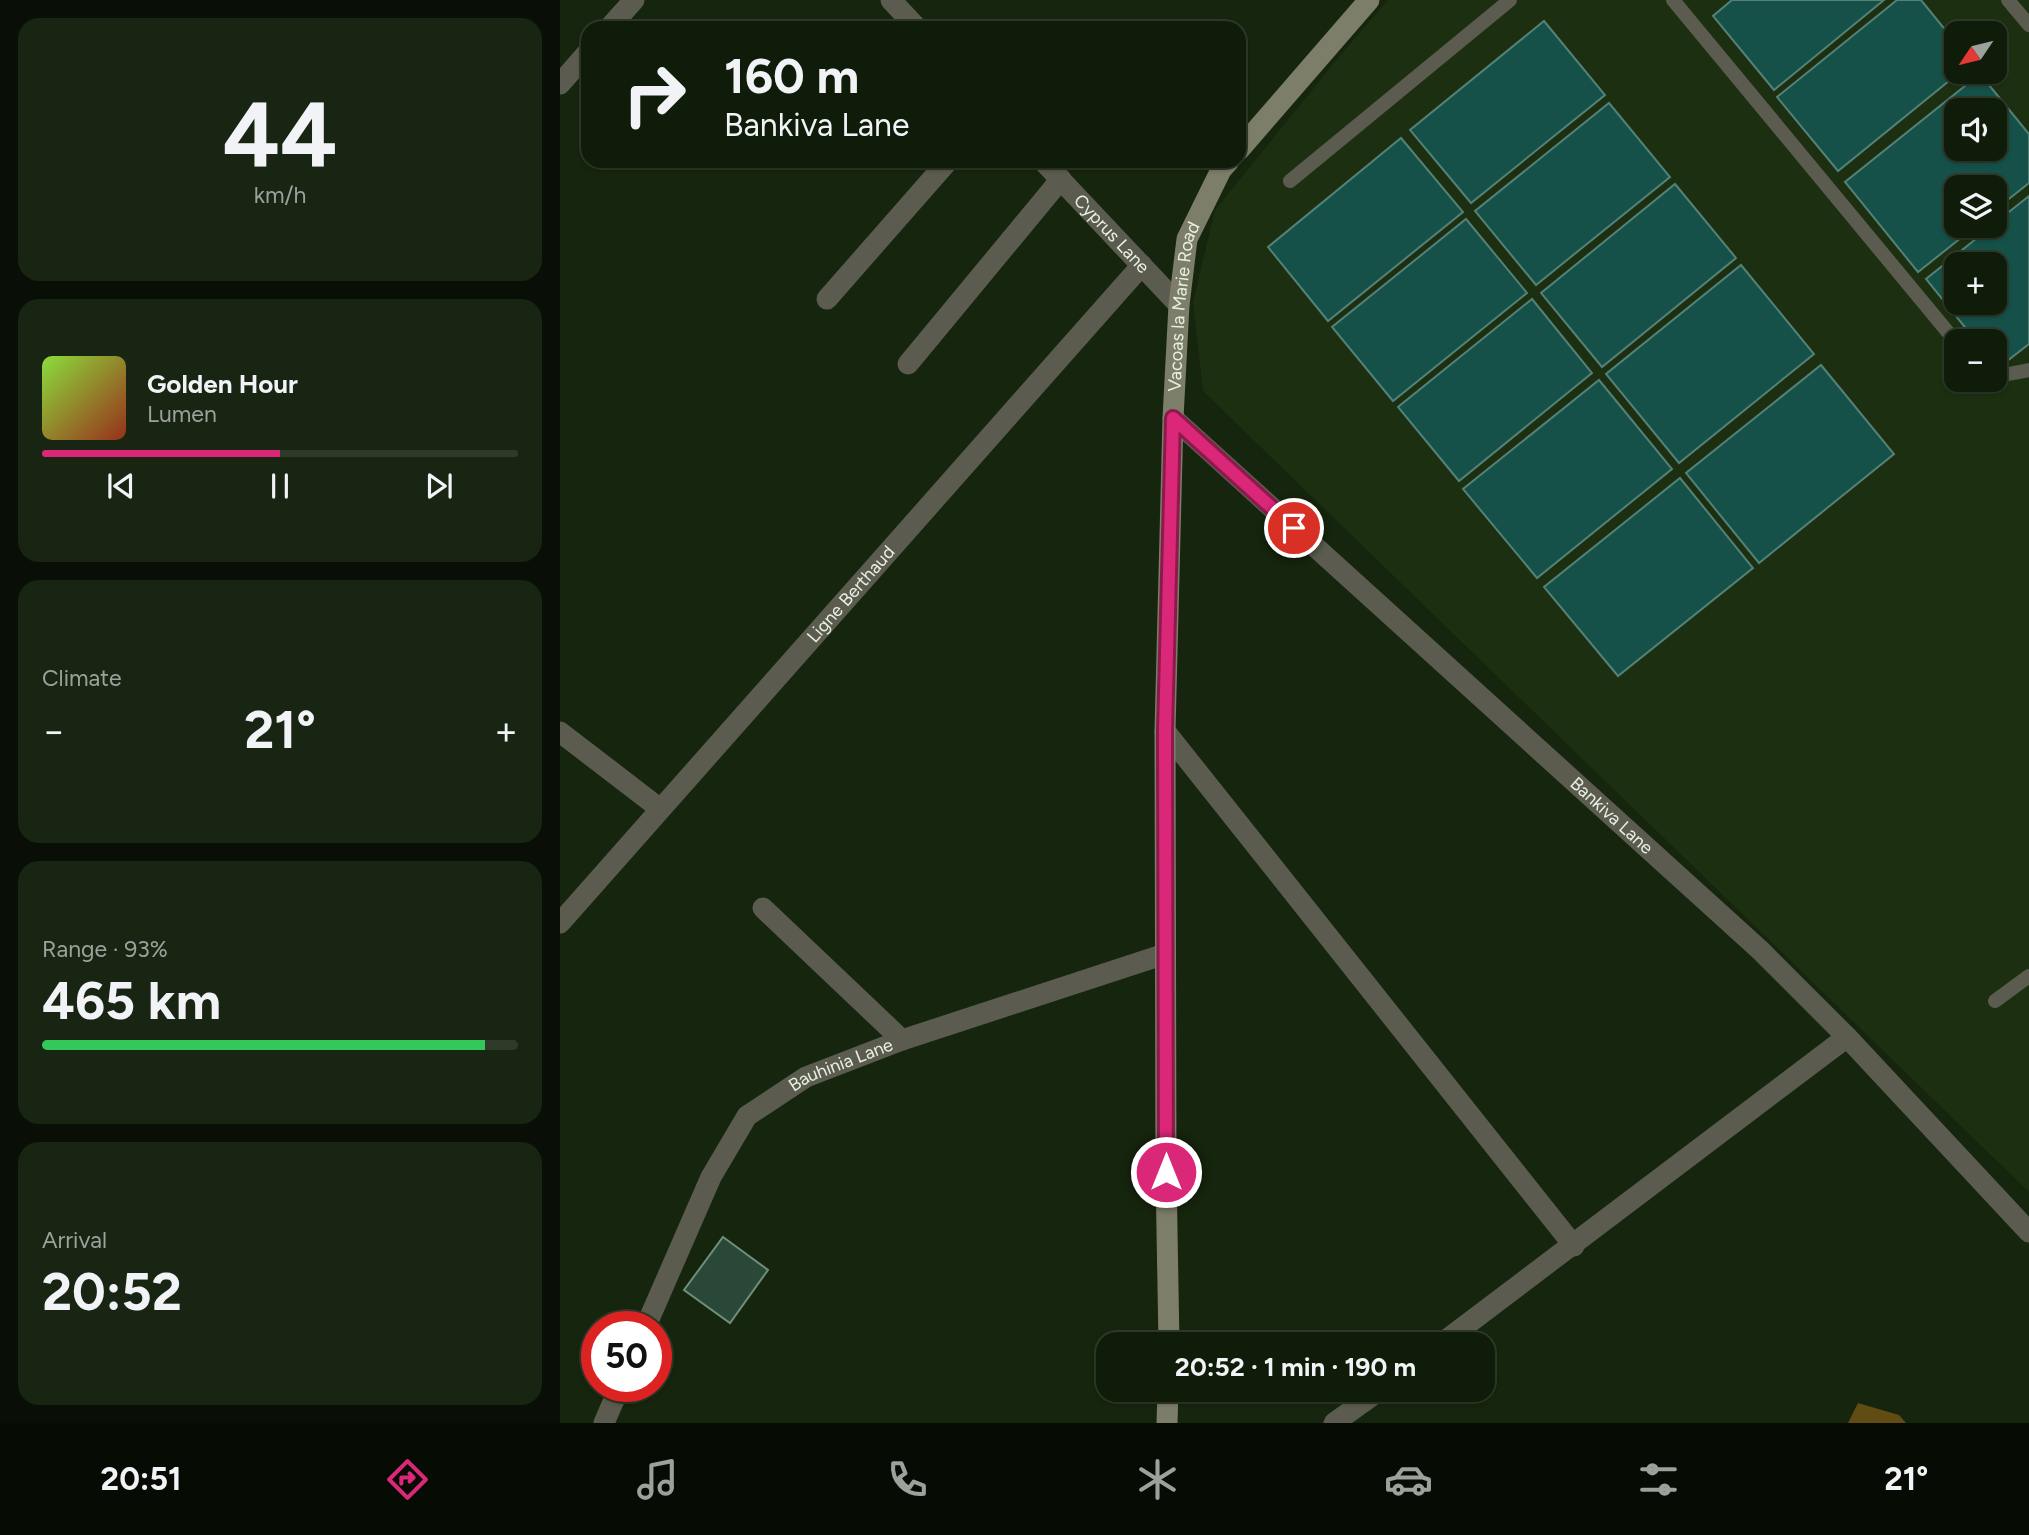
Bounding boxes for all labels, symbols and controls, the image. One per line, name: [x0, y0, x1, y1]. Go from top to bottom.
north arrow: [1944, 21, 2007, 84]
map controls: [1944, 21, 2007, 392]
text: 160 m: [724, 46, 859, 105]
icon: right: [609, 49, 700, 140]
text: 44: [222, 81, 338, 190]
button: sound: [1944, 98, 2007, 161]
text: Bankiva Lane: [724, 106, 909, 144]
button: layers: [1944, 175, 2007, 238]
text: km/h: [254, 181, 306, 209]
street label: Cyprus Lane: [1069, 190, 1154, 278]
street label: Vacoas la Marie Road: [1163, 218, 1205, 392]
button: +: [1944, 252, 2007, 315]
button: −: [1944, 329, 2007, 392]
text: Golden Hour: [147, 368, 298, 400]
text: Lumen: [147, 400, 217, 428]
icon: previous: [102, 467, 140, 505]
icon: pause: [261, 467, 299, 505]
icon: next: [420, 467, 458, 505]
pin: [1264, 498, 1324, 558]
icon: arrive: [1275, 509, 1313, 547]
street label: Ligne Berthaud: [802, 541, 900, 647]
text: Climate: [42, 664, 121, 692]
text: 21°: [244, 699, 316, 761]
text: −: [42, 708, 66, 754]
text: +: [494, 708, 518, 754]
street label: Bankiva Lane: [1566, 772, 1658, 859]
text: Range · 93%: [42, 935, 168, 963]
text: 465 km: [42, 970, 221, 1032]
street label: Bauhinia Lane: [784, 1033, 896, 1096]
position arrow: [1129, 1135, 1203, 1209]
text: Arrival: [42, 1226, 107, 1254]
text: 20:52: [42, 1261, 182, 1323]
speed limit sign: 50: [581, 1311, 672, 1402]
text: 20:52 · 1 min · 190 m: [1175, 1351, 1416, 1383]
icon: directions: [383, 1455, 432, 1504]
icon: music: [633, 1455, 682, 1504]
icon: phone: [883, 1455, 932, 1504]
icon: climate: [1133, 1455, 1182, 1504]
icon: car: [1384, 1455, 1433, 1504]
icon: filters: [1634, 1455, 1683, 1504]
text: 20:51: [101, 1460, 182, 1498]
text: 21°: [1884, 1460, 1928, 1498]

